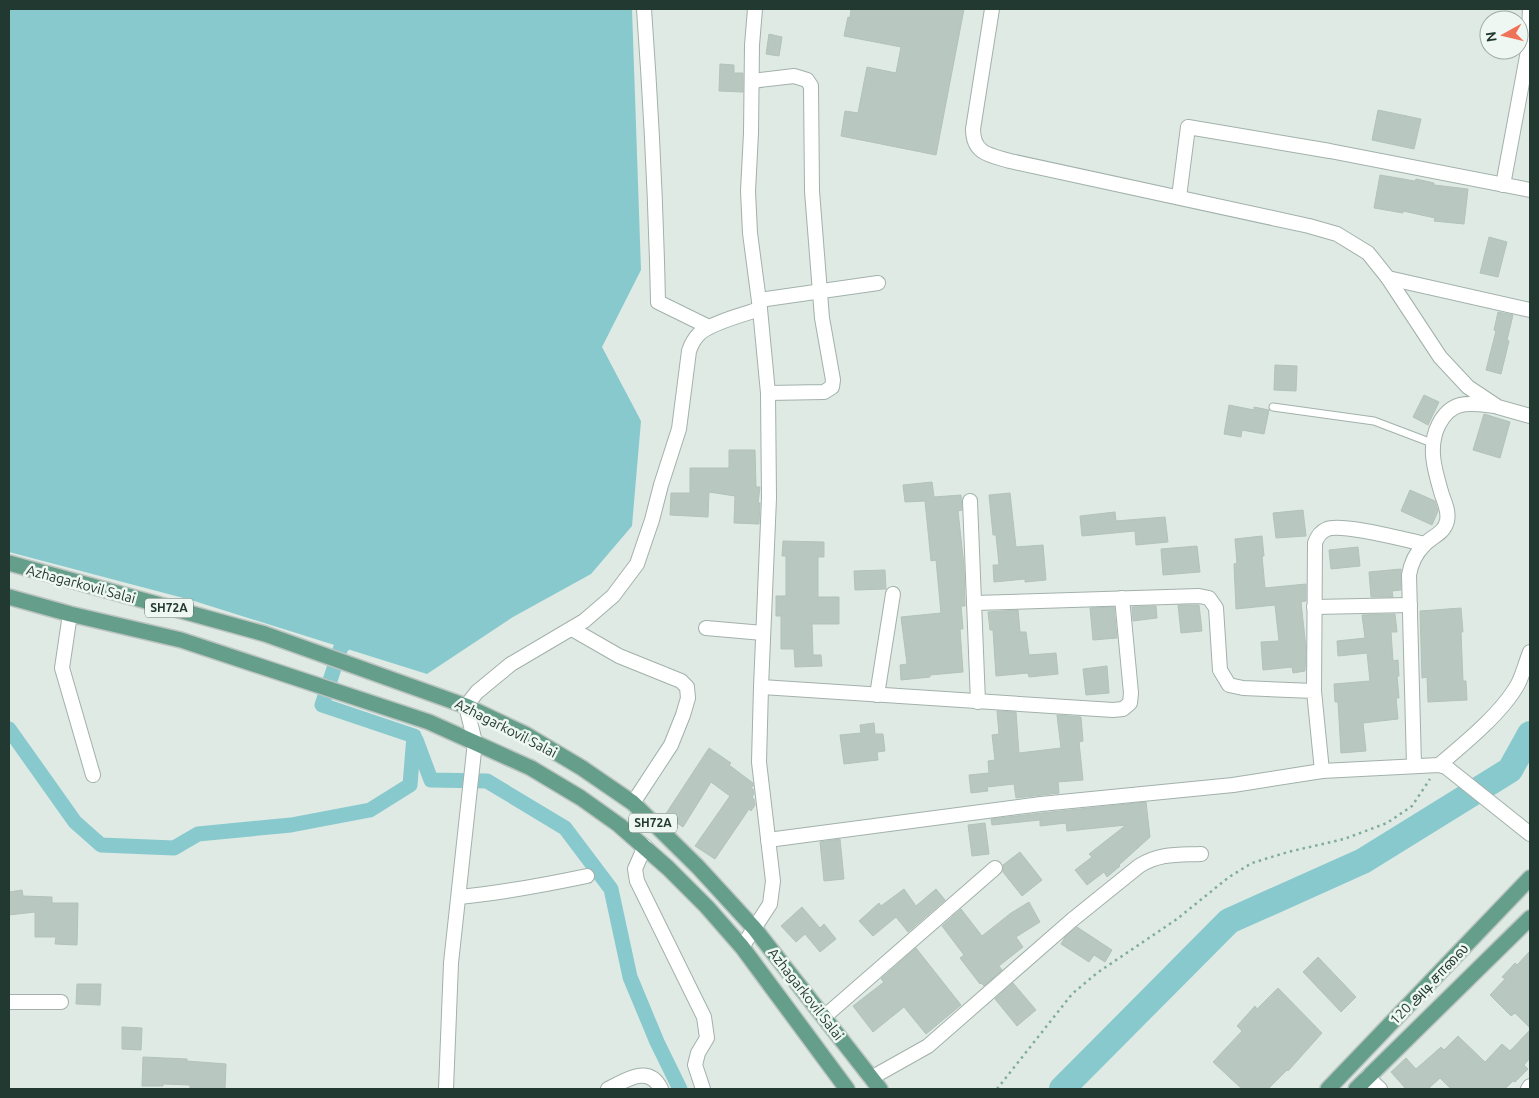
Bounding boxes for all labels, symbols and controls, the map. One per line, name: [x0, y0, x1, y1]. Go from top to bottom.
north arrow: [1479, 10, 1529, 60]
text: N: [1482, 31, 1500, 43]
street label: Azhagarkovil Salai: [25, 562, 137, 606]
road number: SH72A: [145, 598, 193, 618]
street label: Azhagarkovil Salai: [452, 695, 560, 761]
road number: SH72A: [629, 814, 677, 832]
street label: 120 அடி சாலை: [1386, 940, 1472, 1028]
street label: Azhagarkovil Salai: [765, 945, 847, 1043]

